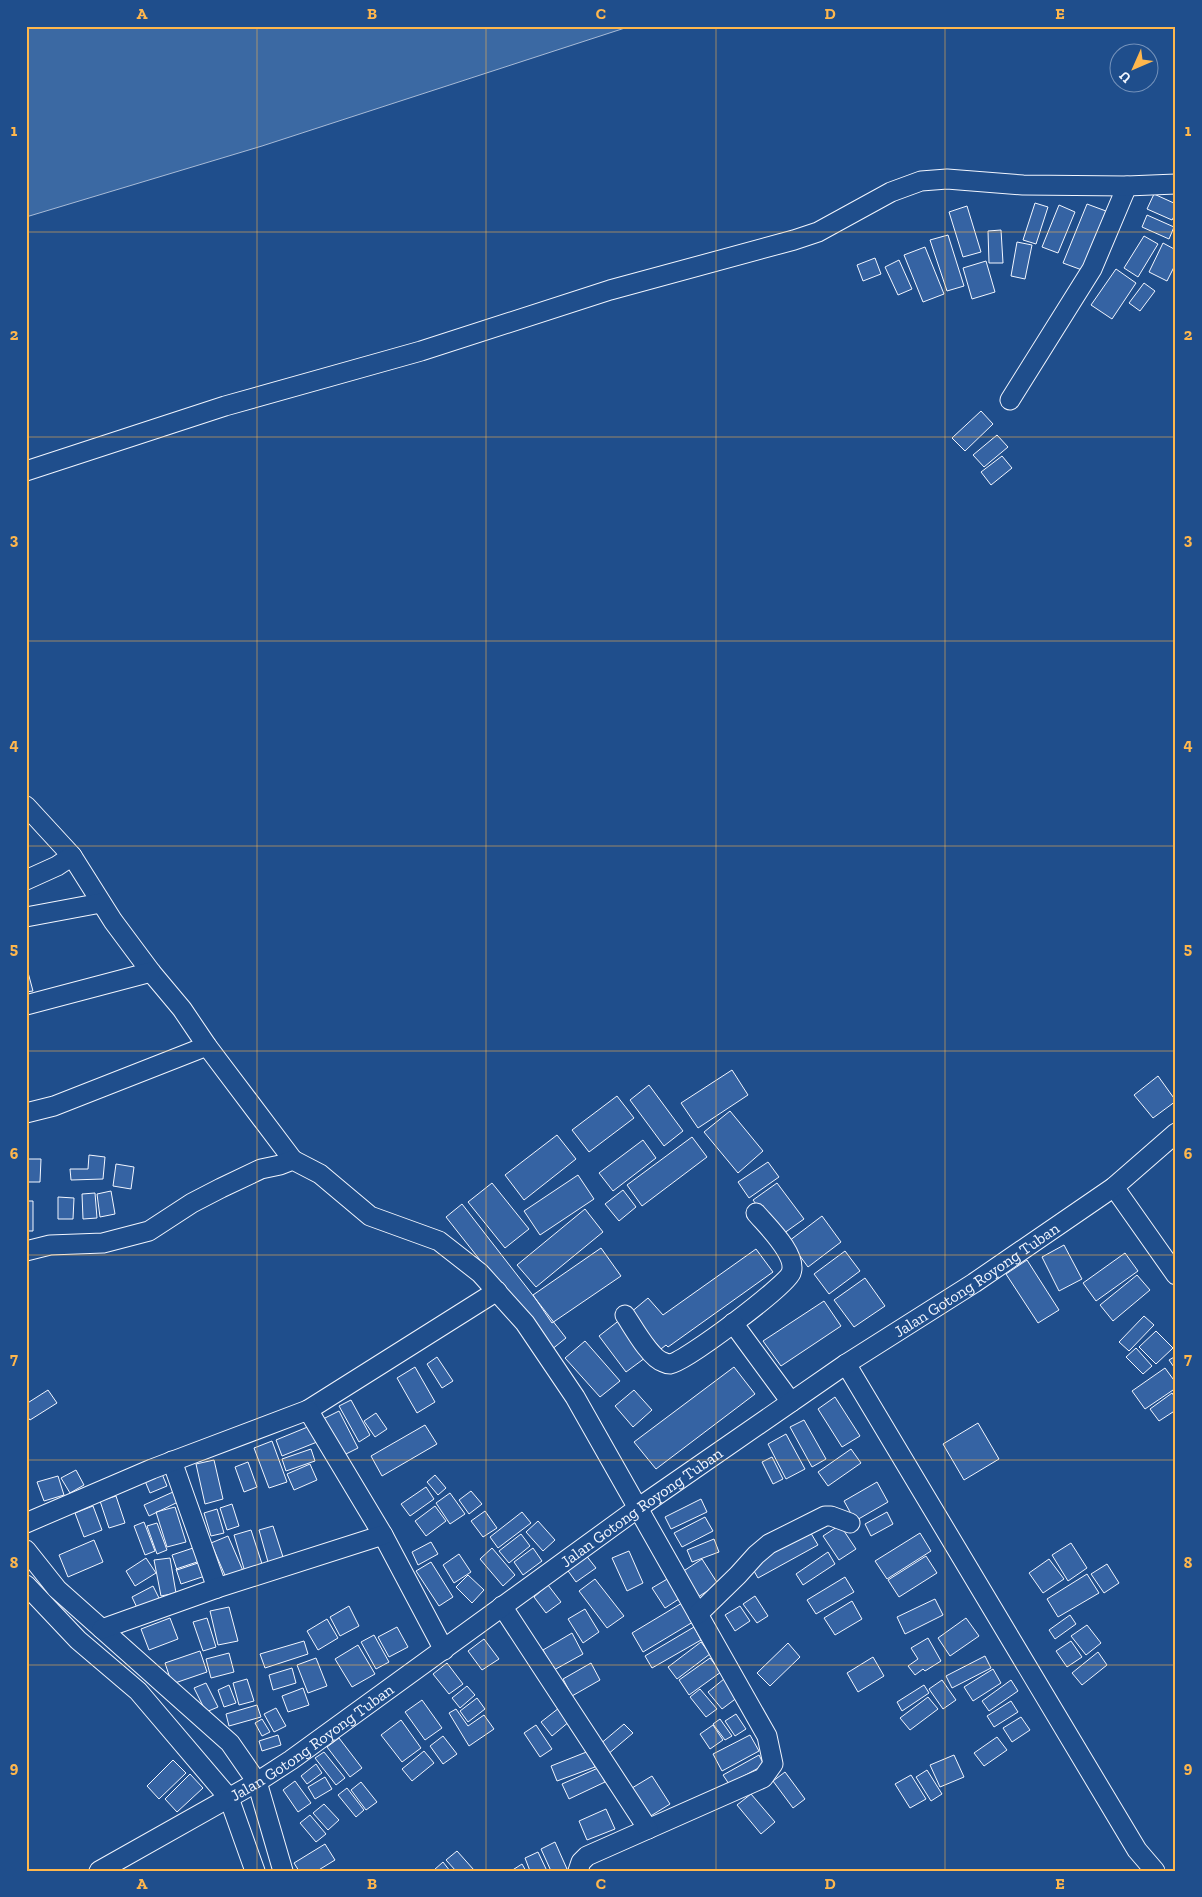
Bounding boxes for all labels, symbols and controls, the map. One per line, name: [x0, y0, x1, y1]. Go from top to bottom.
text: A: [137, 4, 148, 23]
text: B: [367, 4, 377, 23]
text: C: [596, 4, 606, 23]
text: D: [824, 4, 836, 23]
text: E: [1055, 4, 1065, 23]
north arrow: [1110, 42, 1160, 92]
text: U: [1116, 67, 1135, 86]
text: 1: [11, 121, 18, 140]
text: 1: [1185, 121, 1192, 140]
text: 2: [10, 325, 19, 344]
text: 2: [1184, 325, 1193, 344]
text: 3: [10, 530, 19, 549]
text: 3: [1184, 530, 1193, 549]
text: 4: [9, 735, 19, 754]
text: 4: [1183, 735, 1193, 754]
text: 5: [10, 939, 18, 958]
text: 5: [1184, 939, 1192, 958]
text: 6: [10, 1144, 19, 1163]
text: 6: [1184, 1144, 1193, 1163]
street label: Jalan Gotong Royong Tuban: [890, 1218, 1064, 1341]
text: 7: [10, 1349, 18, 1368]
text: 7: [1184, 1349, 1192, 1368]
street label: Jalan Gotong Royong Tuban: [557, 1443, 727, 1571]
text: 8: [10, 1553, 19, 1572]
text: 8: [1184, 1553, 1193, 1572]
street label: Jalan Gotong Royong Tuban: [227, 1679, 398, 1805]
text: 9: [10, 1758, 19, 1777]
text: 9: [1184, 1758, 1193, 1777]
text: A: [137, 1874, 148, 1893]
text: B: [367, 1874, 377, 1893]
text: C: [596, 1874, 606, 1893]
text: D: [824, 1874, 836, 1893]
text: E: [1055, 1874, 1065, 1893]

